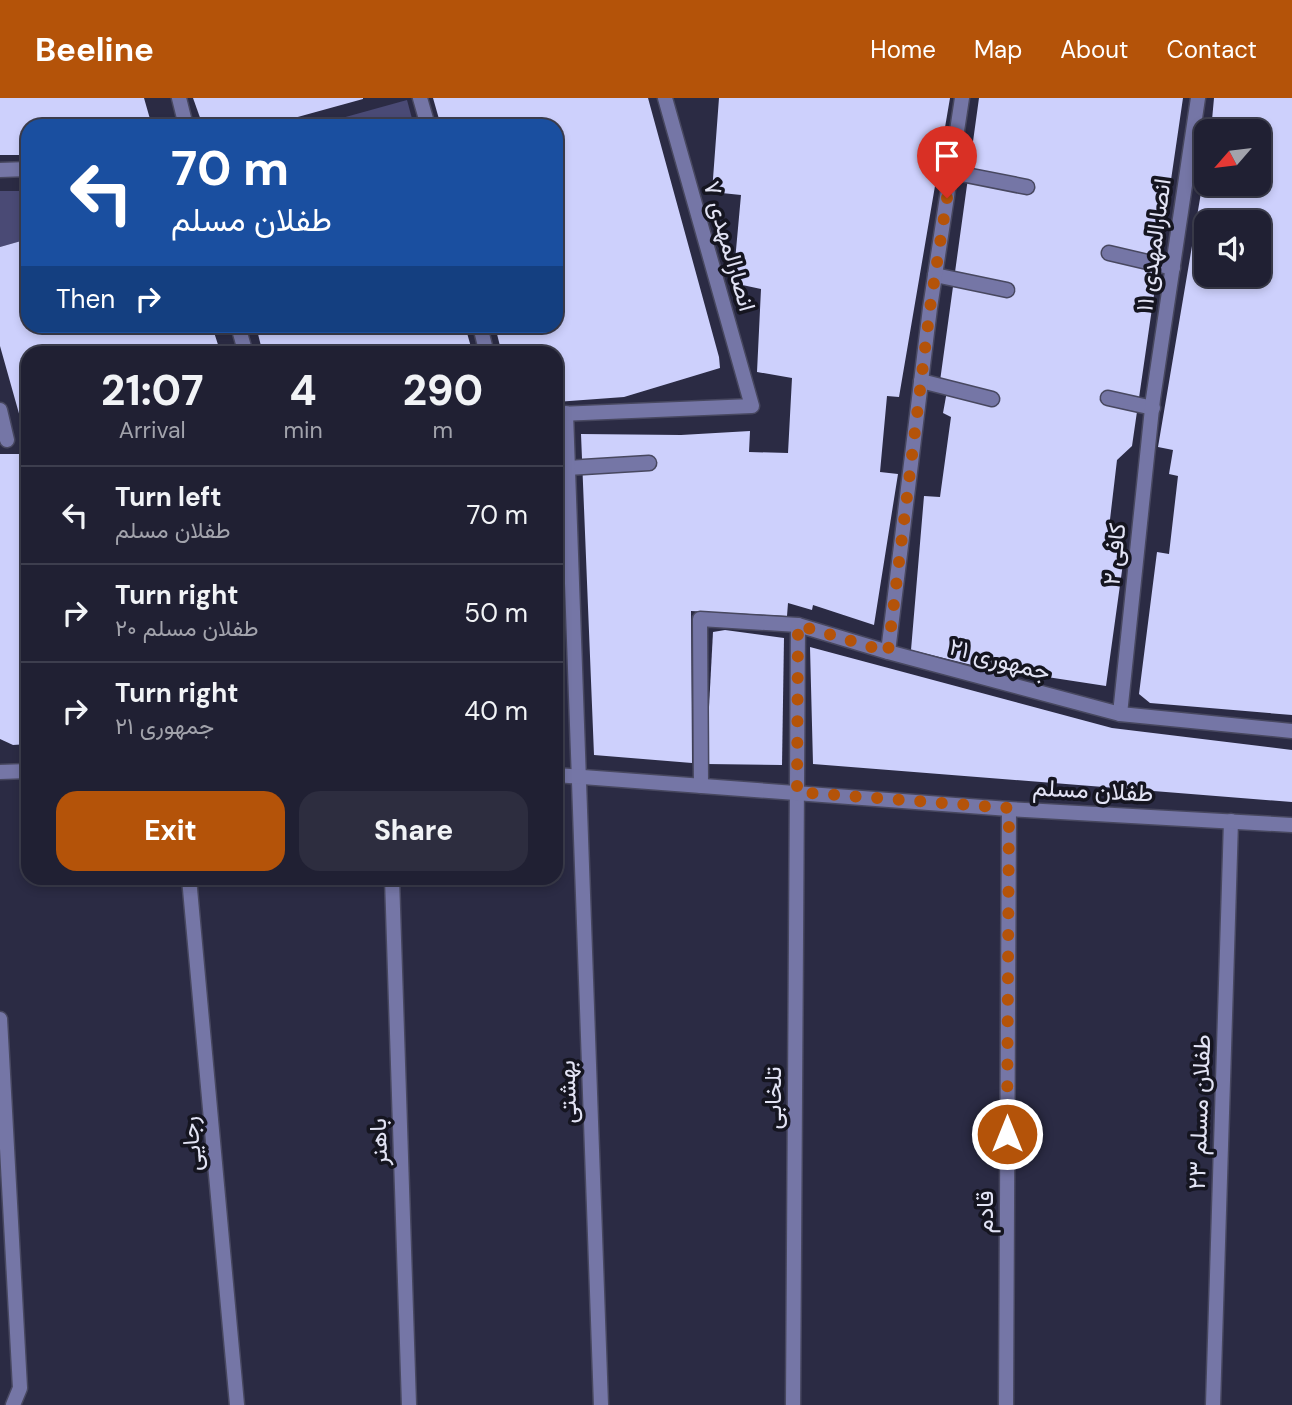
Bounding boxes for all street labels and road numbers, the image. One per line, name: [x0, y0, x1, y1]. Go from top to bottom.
street label: انصارالمهدی ۱۱: [1128, 176, 1178, 314]
street label: انصارالمهدی ۷: [697, 177, 763, 315]
street label: کافی ۲: [1095, 521, 1133, 587]
street label: جمهوری ۲۱: [946, 631, 1054, 687]
street label: طفلان مسلم: [1032, 771, 1154, 810]
street label: طفلان مسلم ۲۳: [1181, 1034, 1218, 1190]
street label: بهشتی: [550, 1060, 584, 1124]
street label: تلخابی: [757, 1066, 788, 1130]
street label: رجایی: [173, 1115, 209, 1173]
street label: باهنر: [362, 1118, 394, 1167]
street label: قادم: [969, 1190, 1001, 1234]

